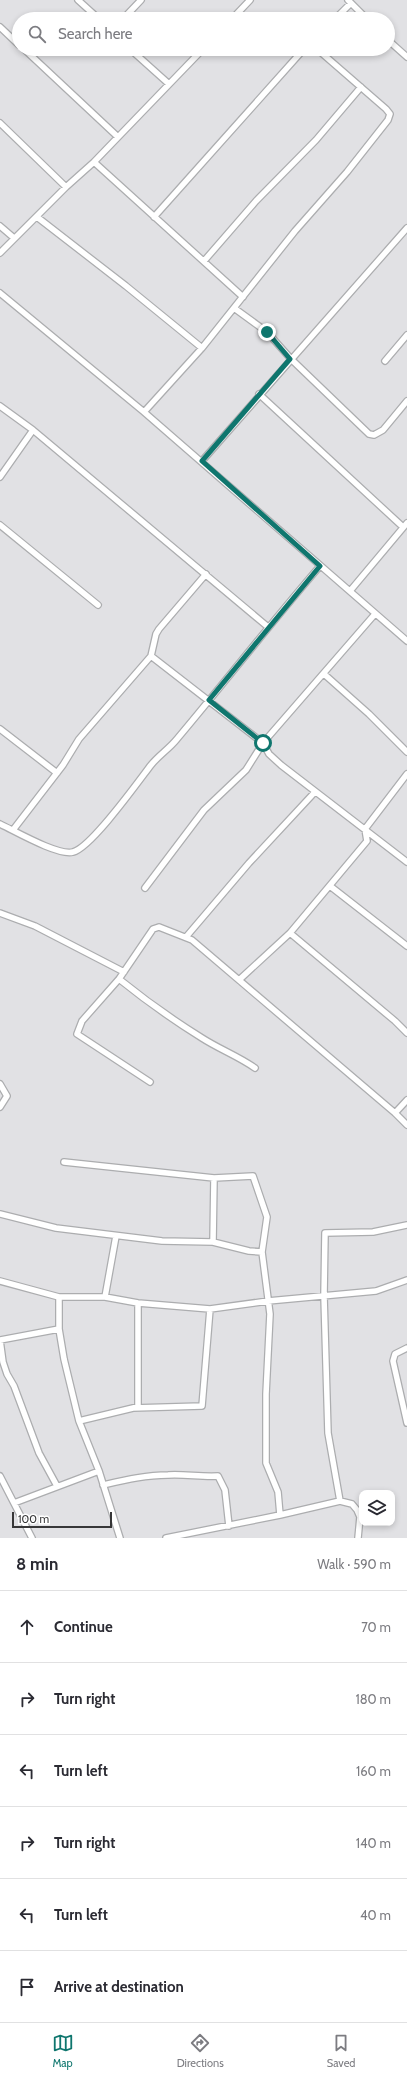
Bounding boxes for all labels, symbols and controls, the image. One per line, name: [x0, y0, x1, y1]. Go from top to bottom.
search box: [12, 12, 395, 56]
icon: search: [26, 23, 48, 45]
text: Search here: [58, 25, 133, 43]
route end: [258, 323, 276, 341]
route start: [254, 734, 272, 752]
map controls: [359, 1490, 395, 1526]
button: layers: [359, 1490, 395, 1526]
scale bar: [12, 1510, 112, 1529]
text: 100 m: [18, 1512, 49, 1526]
text: 8 min: [16, 1554, 58, 1574]
text: Walk · 590 m: [317, 1556, 391, 1572]
icon: ahead: [16, 1616, 38, 1638]
text: Continue: [54, 1618, 113, 1636]
text: 70 m: [361, 1619, 391, 1635]
icon: right: [16, 1688, 38, 1710]
text: Turn right: [54, 1690, 115, 1708]
text: 180 m: [355, 1691, 391, 1707]
icon: left: [16, 1760, 38, 1782]
text: Turn left: [54, 1762, 108, 1780]
text: 160 m: [356, 1763, 391, 1779]
icon: right: [16, 1832, 38, 1854]
text: Turn right: [54, 1834, 115, 1852]
text: 140 m: [356, 1835, 391, 1851]
icon: left: [16, 1904, 38, 1926]
text: Turn left: [54, 1906, 108, 1924]
text: 40 m: [360, 1907, 391, 1923]
icon: arrive: [16, 1976, 38, 1998]
text: Arrive at destination: [54, 1978, 184, 1996]
tab: Map: [52, 2032, 74, 2070]
tab: Directions: [177, 2032, 224, 2070]
tab: Saved: [327, 2032, 355, 2070]

